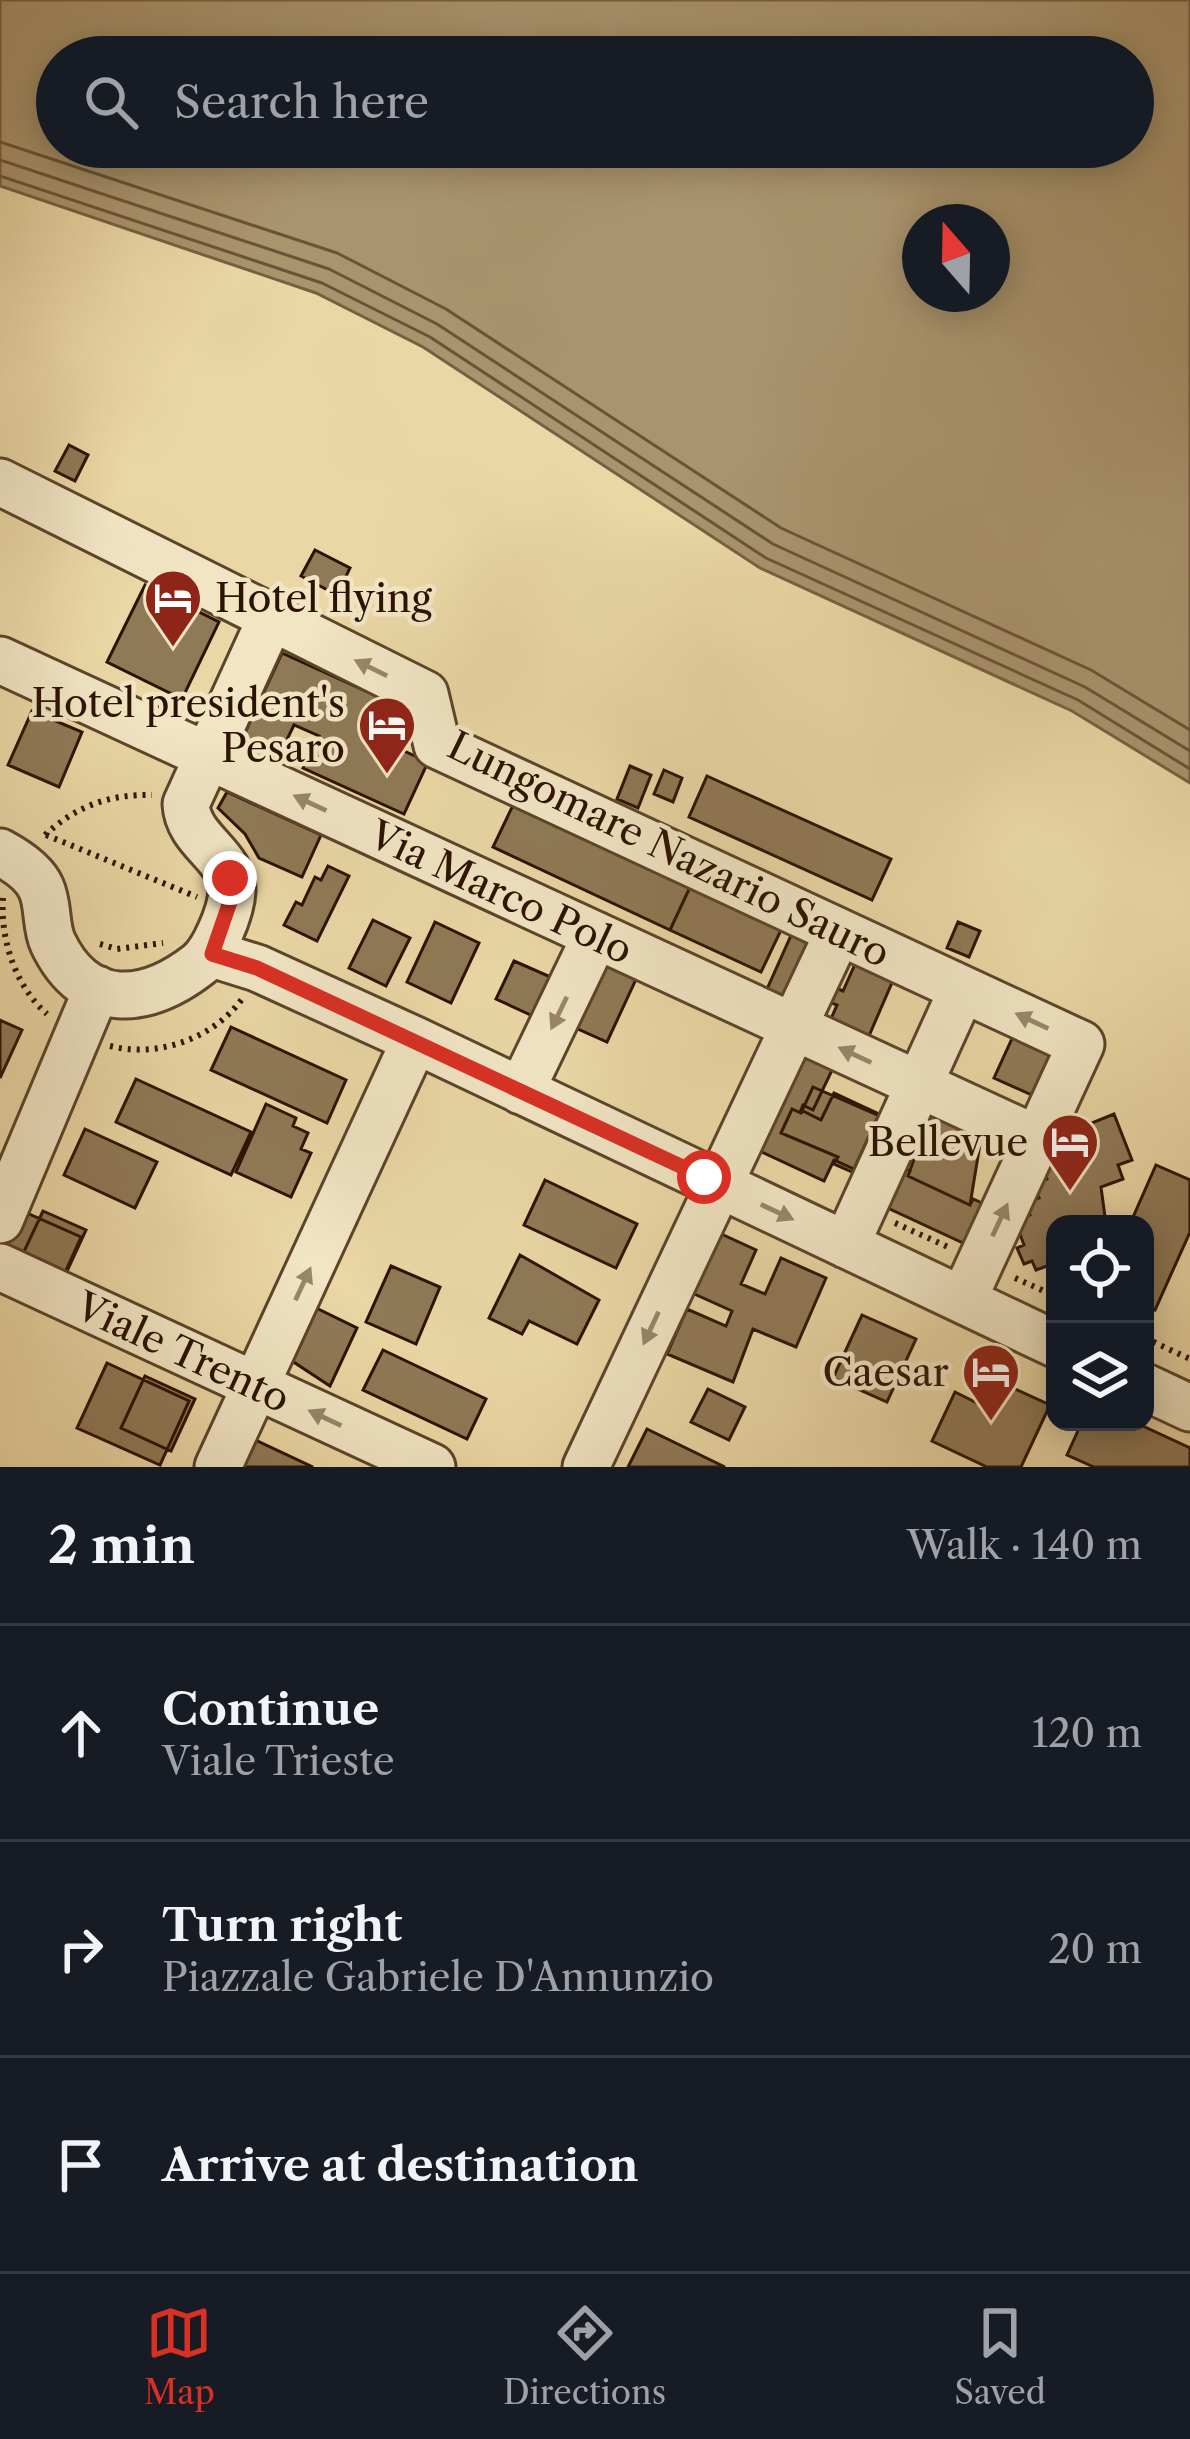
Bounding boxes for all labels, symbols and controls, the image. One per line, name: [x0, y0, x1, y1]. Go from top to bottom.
search box: [36, 36, 1154, 168]
icon: search: [78, 69, 144, 135]
text: Search here: [174, 74, 429, 130]
north arrow: [902, 204, 1010, 312]
hotel icon: Hotel flying: [142, 567, 204, 649]
place label: Hotel flying: [215, 574, 432, 622]
one-way arrow: [353, 658, 388, 678]
place label: Hotel president's Pesaro: [31, 679, 345, 772]
hotel icon: Hotel president's Pesaro: [356, 694, 418, 776]
street label: Lungomare Nazario Sauro: [440, 721, 898, 977]
one-way arrow: [292, 793, 327, 813]
street label: Via Marco Polo: [361, 810, 640, 974]
route end: [203, 851, 257, 905]
one-way arrow: [549, 996, 569, 1031]
one-way arrow: [1014, 1011, 1049, 1031]
one-way arrow: [837, 1045, 872, 1065]
hotel icon: Bellevue: [1039, 1111, 1101, 1193]
place label: Bellevue: [868, 1118, 1028, 1166]
route start: [677, 1150, 731, 1204]
one-way arrow: [759, 1202, 794, 1222]
one-way arrow: [990, 1202, 1010, 1237]
map controls: [1046, 1215, 1154, 1431]
button: locate: [1046, 1215, 1154, 1323]
one-way arrow: [293, 1267, 313, 1302]
street label: Viale Trento: [68, 1281, 297, 1422]
one-way arrow: [640, 1311, 660, 1346]
button: layers: [1046, 1323, 1154, 1431]
hotel icon: Caesar: [960, 1341, 1022, 1423]
place label: Caesar: [823, 1348, 949, 1396]
one-way arrow: [307, 1408, 342, 1428]
text: 2 min: [48, 1514, 195, 1576]
text: Walk · 140 m: [907, 1521, 1142, 1569]
text: Continue: [162, 1681, 379, 1737]
icon: ahead: [48, 1700, 114, 1766]
text: 120 m: [1032, 1709, 1142, 1757]
text: Viale Trieste: [162, 1737, 395, 1785]
text: Turn right: [162, 1897, 402, 1953]
icon: right: [48, 1916, 114, 1982]
text: 20 m: [1048, 1925, 1142, 1973]
text: Piazzale Gabriele D'Annunzio: [162, 1953, 714, 2001]
icon: arrive: [48, 2132, 114, 2198]
text: Arrive at destination: [162, 2137, 639, 2193]
tab: Map: [144, 2300, 215, 2413]
tab: Directions: [503, 2300, 666, 2413]
tab: Saved: [954, 2300, 1046, 2413]

